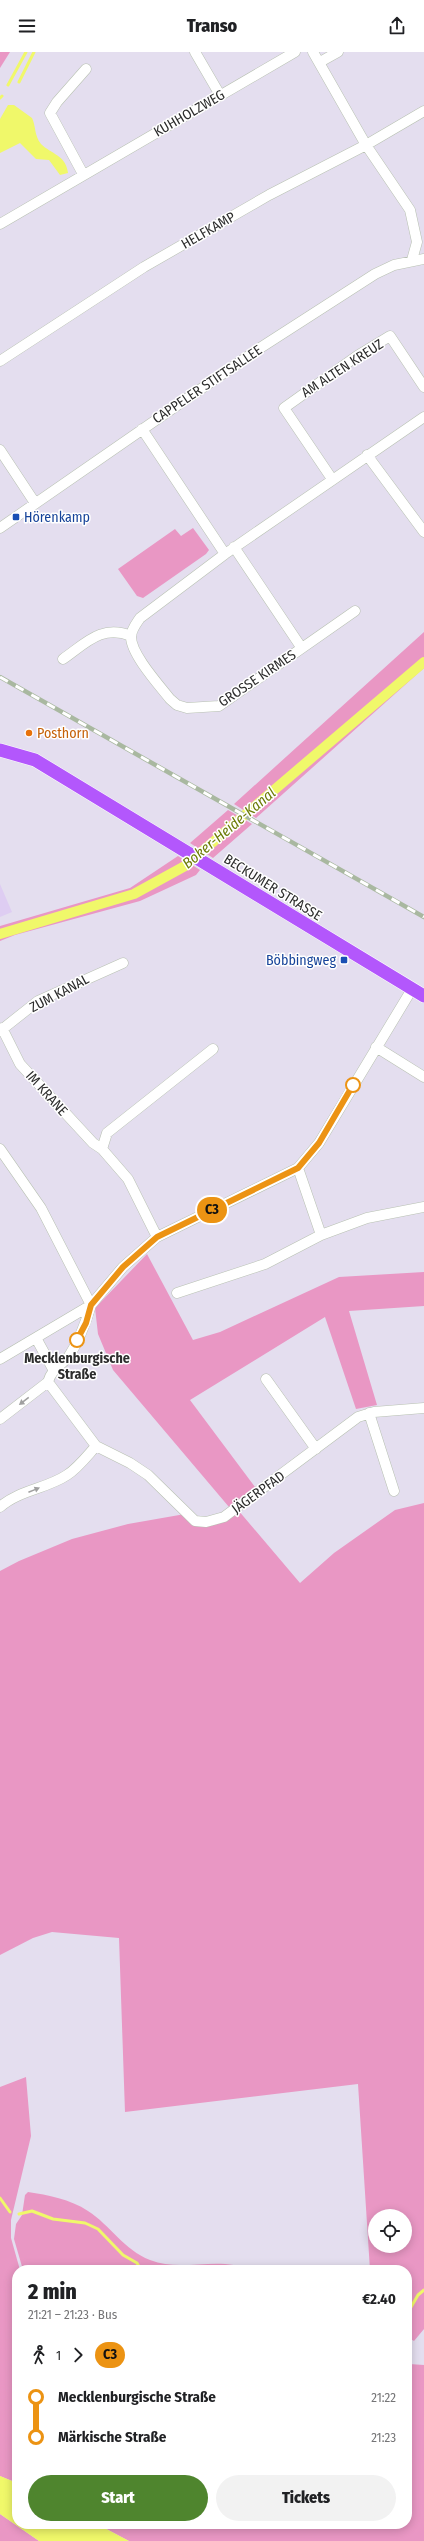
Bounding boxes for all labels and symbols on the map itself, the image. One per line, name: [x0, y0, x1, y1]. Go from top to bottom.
street label: KUHHOLZWEG: [151, 86, 228, 141]
street label: HELFKAMP: [178, 208, 238, 253]
street label: AM ALTEN KREUZ: [298, 335, 387, 401]
street label: CAPPELER STIFTSALLEE: [149, 341, 266, 427]
place label: Hörenkamp: [24, 509, 90, 526]
marker: Hörenkamp: [11, 512, 21, 522]
street label: GROSSE KIRMES: [215, 646, 299, 711]
place label: Posthorn: [37, 725, 89, 742]
marker: Posthorn: [24, 728, 34, 738]
water label: Boker-Heide-Kanal: [179, 784, 279, 872]
street label: BECKUMER STRASSE: [221, 850, 325, 925]
place label: Böbbingweg: [266, 952, 336, 969]
marker: Böbbingweg: [339, 955, 349, 965]
street label: ZUM KANAL: [27, 971, 92, 1016]
street label: IM KRANE: [22, 1067, 71, 1120]
unlabelled marker: [345, 1077, 361, 1093]
line badge: C3: [194, 1197, 230, 1223]
marker: Mecklenburgische Straße: [69, 1332, 85, 1348]
place label: Mecklenburgische Straße: [24, 1350, 130, 1383]
one-way arrow: [19, 1396, 30, 1405]
street label: JÄGERPFAD: [228, 1467, 288, 1517]
one-way arrow: [29, 1486, 41, 1492]

